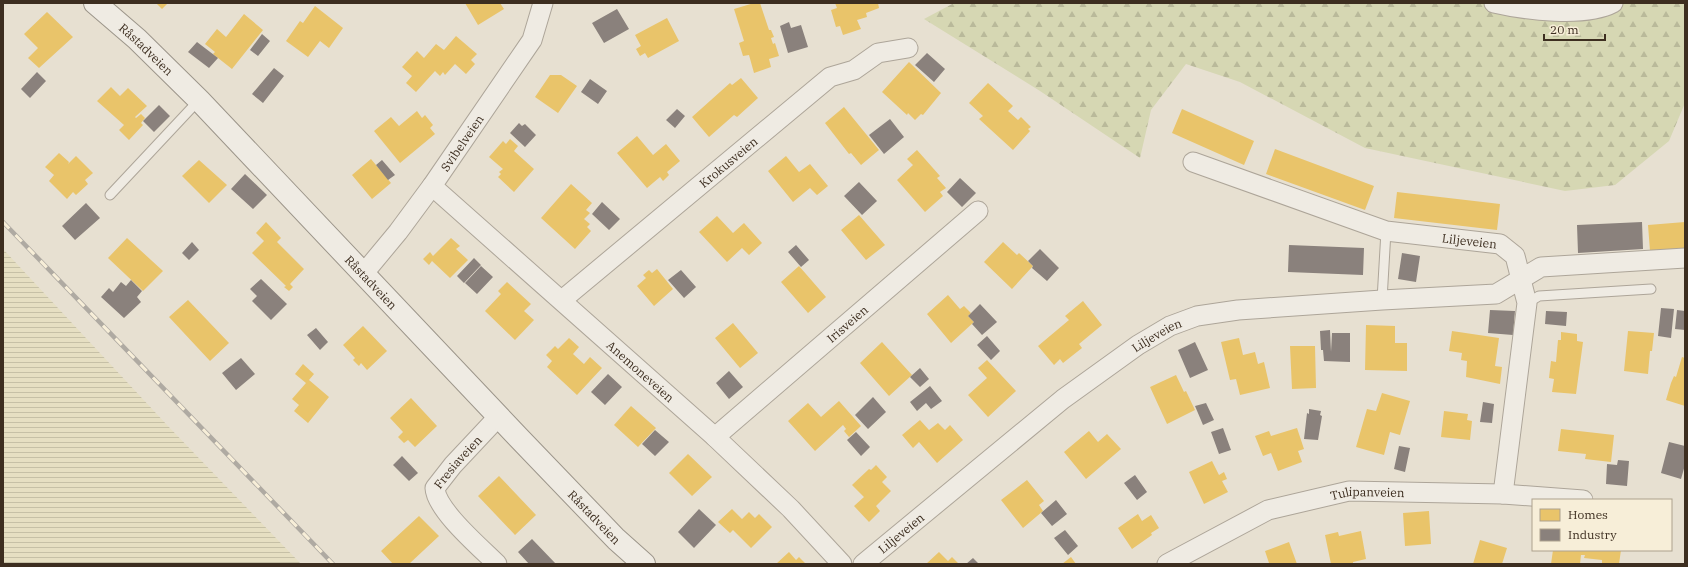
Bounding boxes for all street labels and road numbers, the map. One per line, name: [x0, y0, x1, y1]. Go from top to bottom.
street label: Råstadveien: [116, 20, 177, 78]
street label: Svibelveien: [437, 111, 486, 174]
street label: Krokusveien: [696, 133, 760, 190]
street label: Liljeveien: [1441, 230, 1498, 251]
street label: Råstadveien: [342, 252, 401, 313]
street label: Irisveien: [823, 302, 871, 345]
street label: Liljeveien: [1128, 315, 1184, 355]
street label: Anemoneveien: [604, 337, 678, 405]
street label: Fresiaveien: [430, 432, 485, 491]
street label: Tulipanveien: [1329, 483, 1405, 503]
street label: Råstadveien: [565, 487, 624, 547]
street label: Liljeveien: [875, 509, 927, 556]

